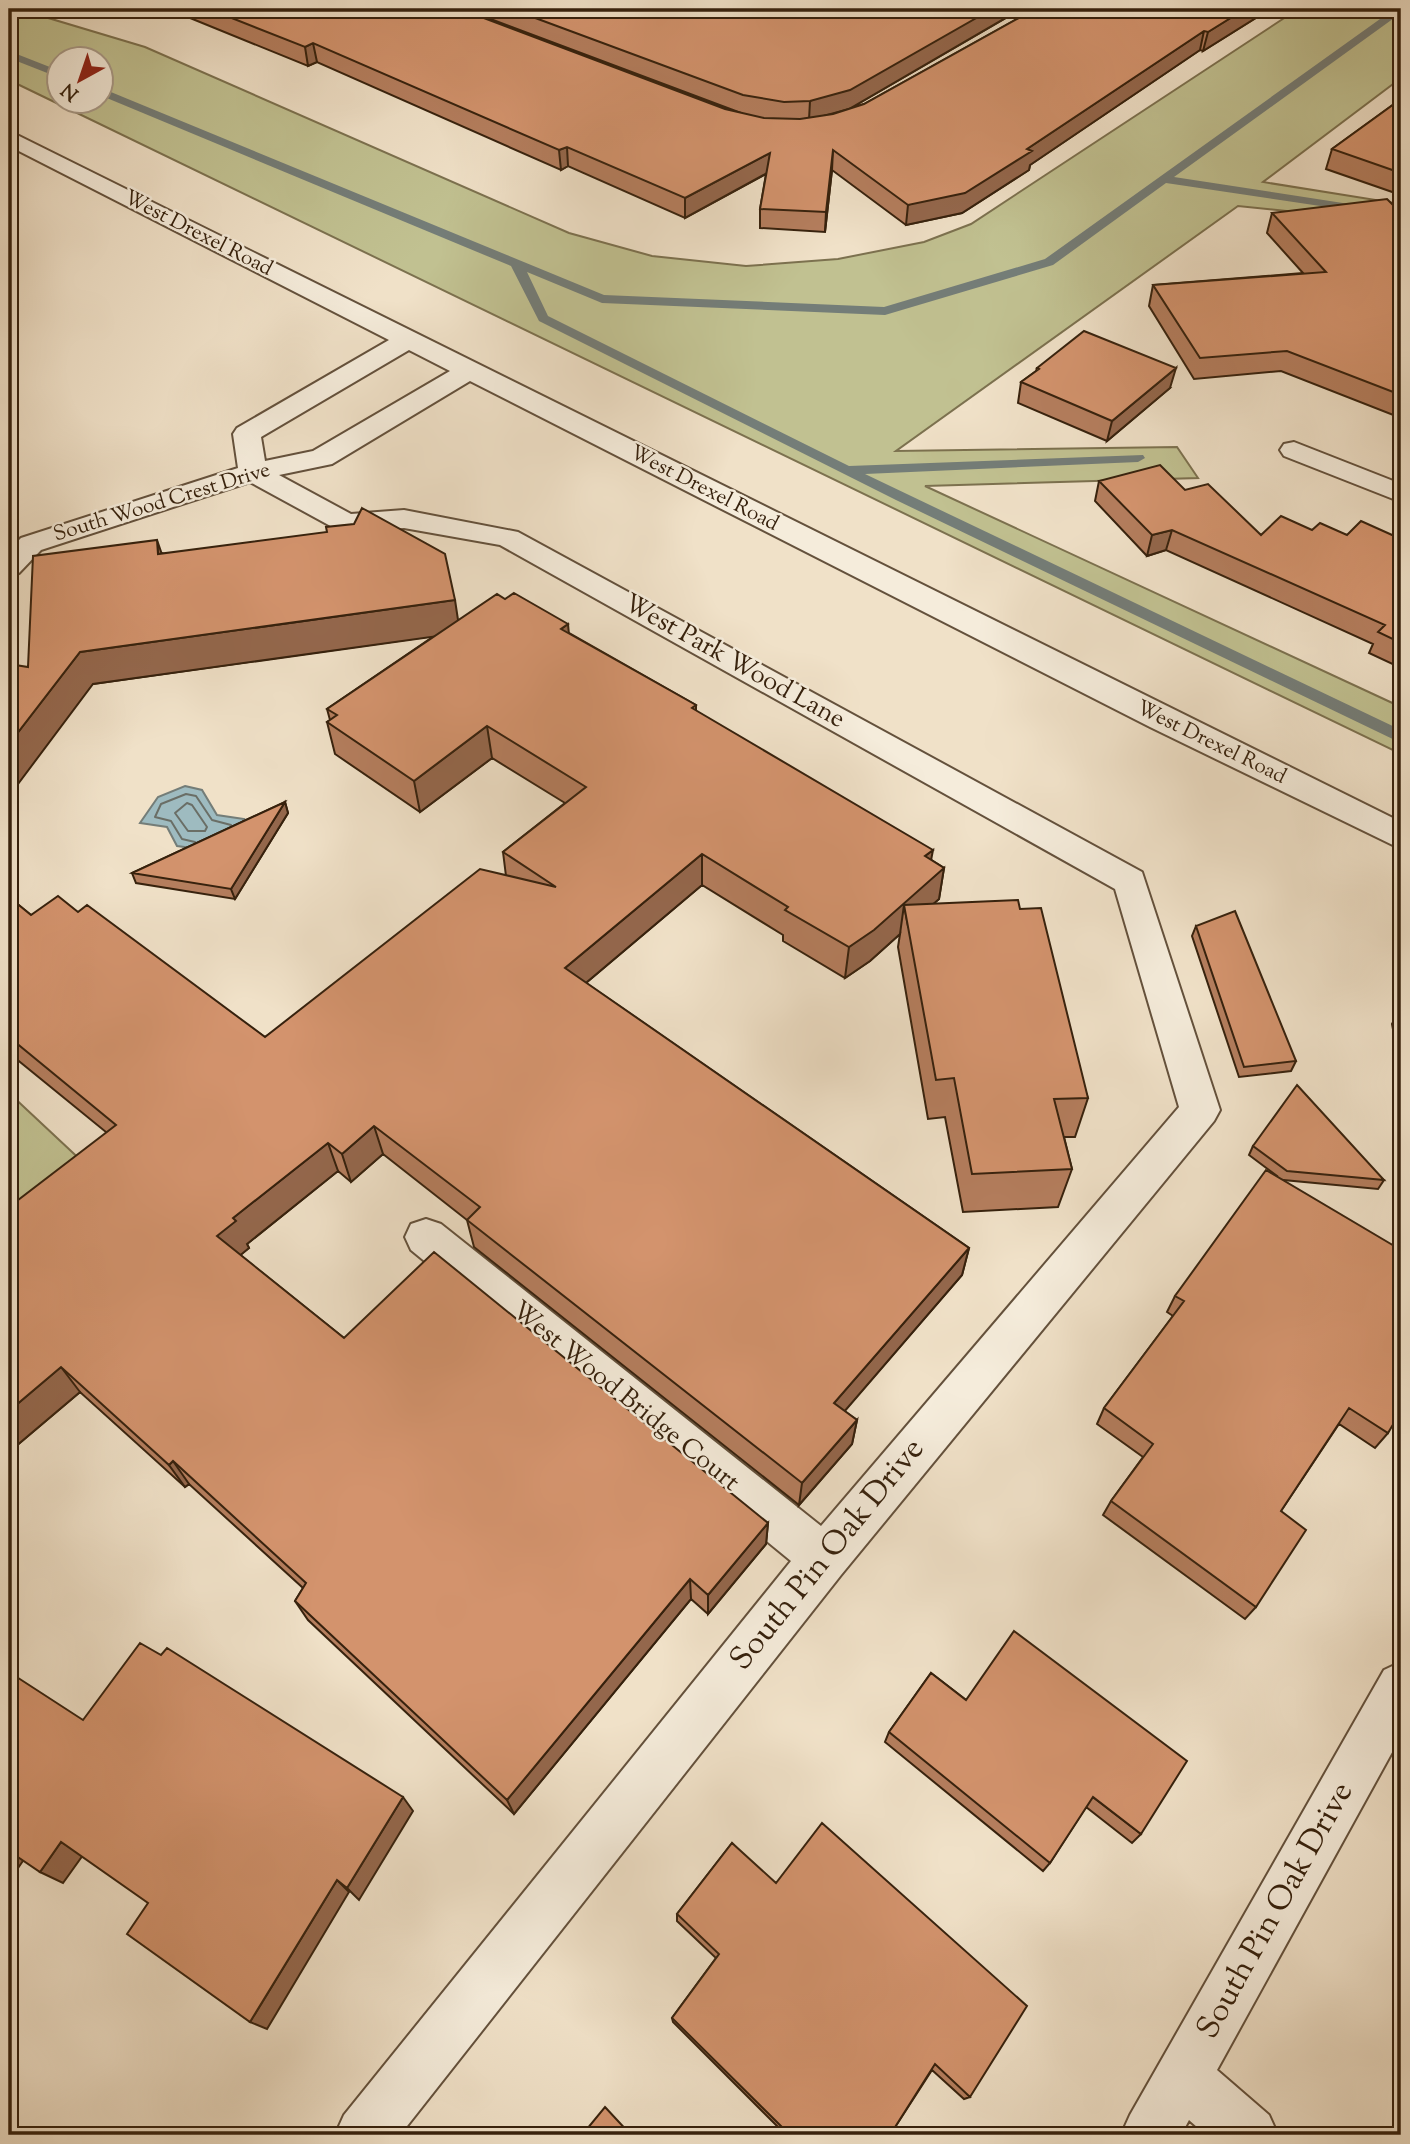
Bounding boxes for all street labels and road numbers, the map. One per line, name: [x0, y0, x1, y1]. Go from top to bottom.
street label: West Drexel Road: [118, 183, 278, 285]
street label: West Drexel Road: [624, 438, 784, 540]
street label: South Wood Crest Drive: [50, 456, 274, 550]
street label: West Park Wood Lane: [616, 586, 852, 738]
street label: West Drexel Road: [1131, 694, 1291, 792]
street label: West Wood Bridge Court: [503, 1293, 747, 1501]
street label: South Pin Oak Drive: [720, 1429, 936, 1681]
street label: South Pin Oak Drive: [1186, 1774, 1366, 2048]

